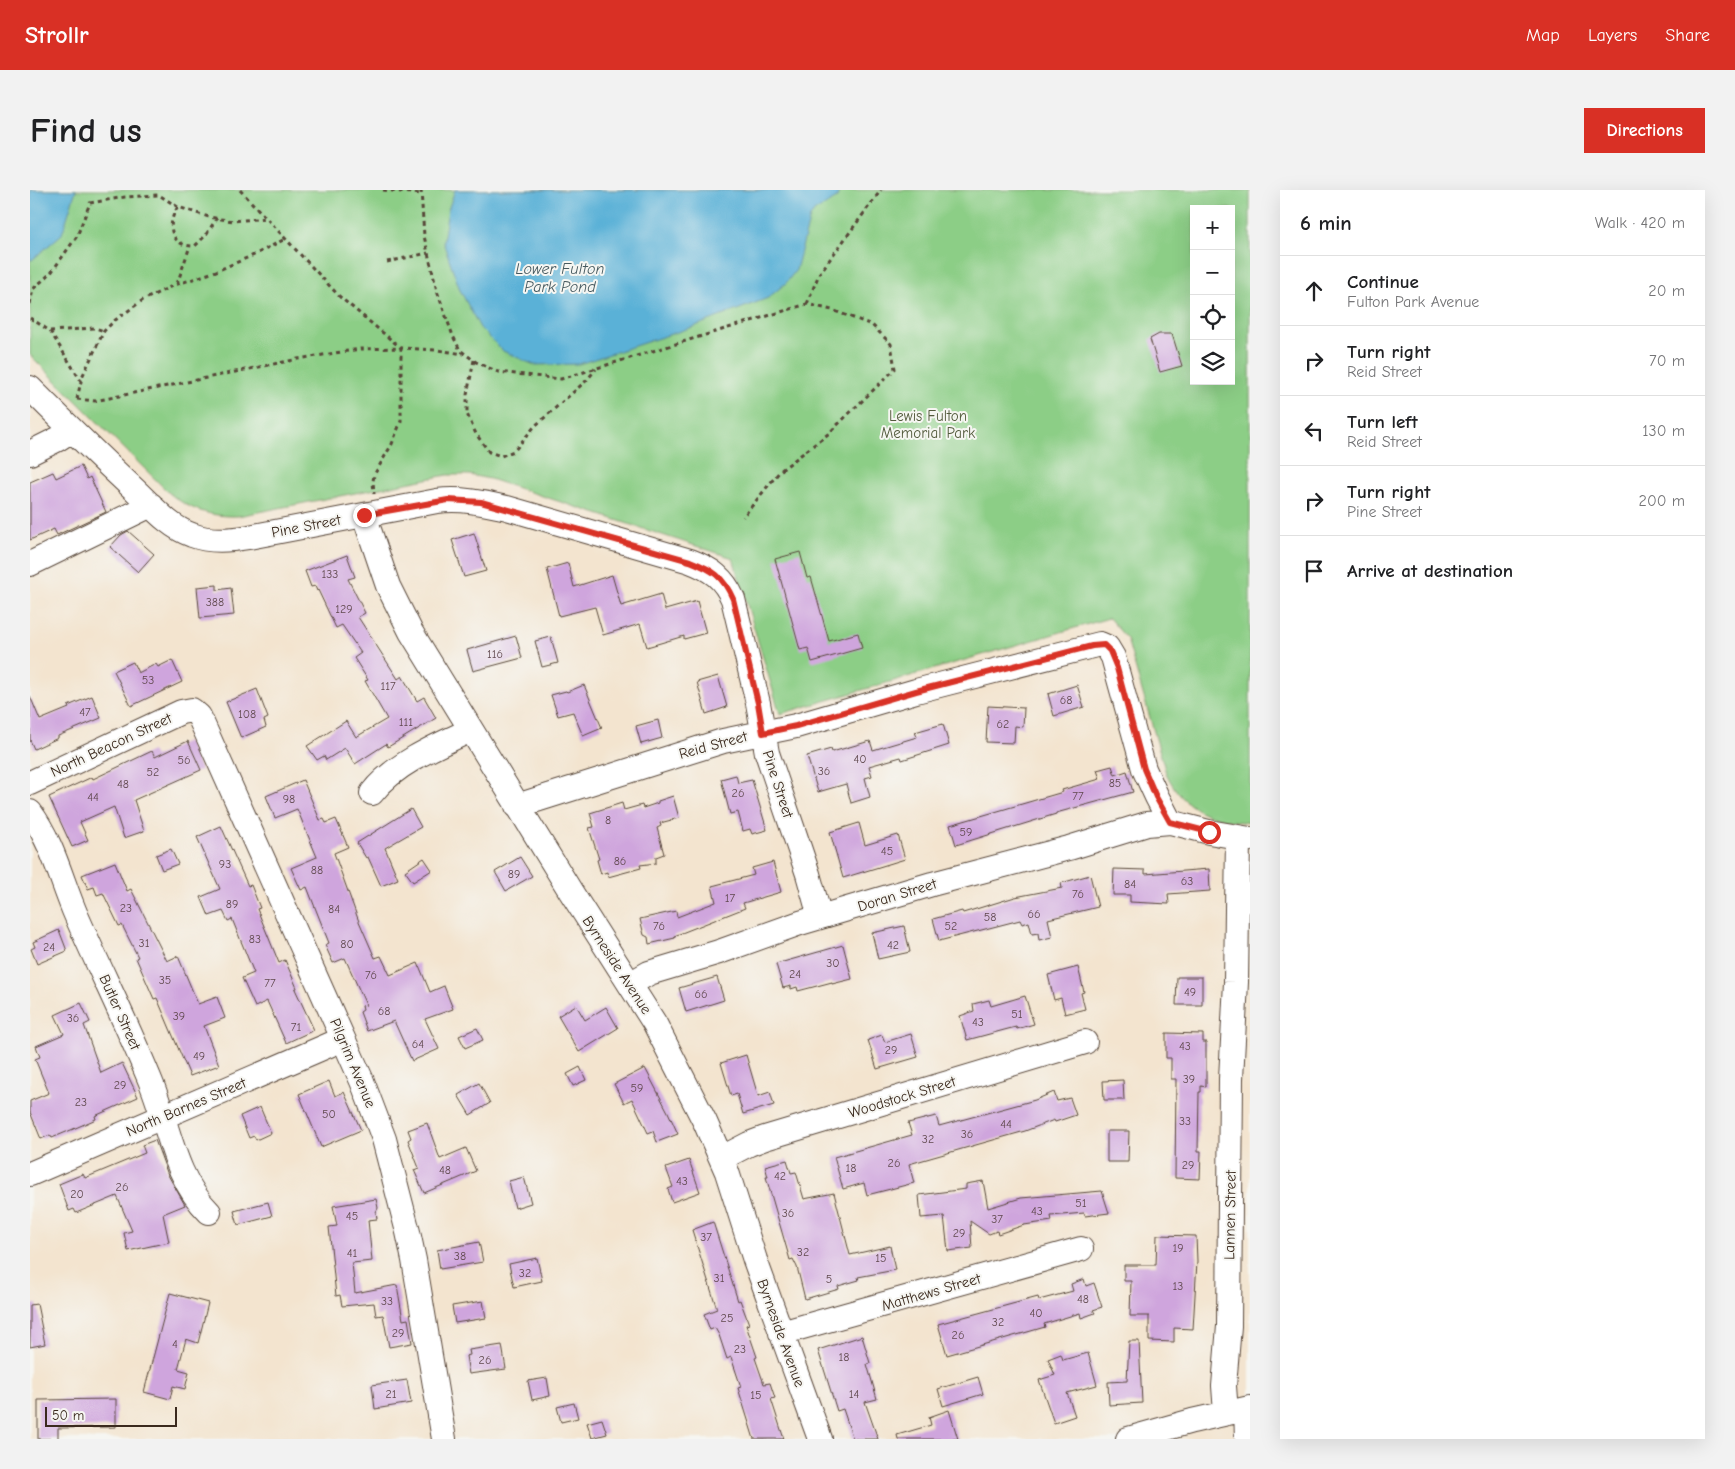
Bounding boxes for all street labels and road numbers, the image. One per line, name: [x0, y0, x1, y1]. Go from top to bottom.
street label: Pine Street: [270, 510, 343, 542]
street label: North Beacon Street: [48, 709, 175, 781]
street label: Reid Street: [677, 727, 750, 763]
street label: Pine Street: [759, 748, 798, 821]
street label: Doran Street: [855, 874, 939, 916]
street label: Byrneside Avenue: [579, 912, 656, 1018]
street label: Butler Street: [95, 972, 145, 1053]
street label: Pilgrim Avenue: [326, 1016, 380, 1111]
street label: Woodstock Street: [846, 1072, 959, 1122]
street label: North Barnes Street: [123, 1073, 249, 1140]
street label: Lannen Street: [1220, 1169, 1240, 1260]
street label: Matthews Street: [879, 1269, 983, 1315]
street label: Byrneside Avenue: [753, 1277, 809, 1390]

